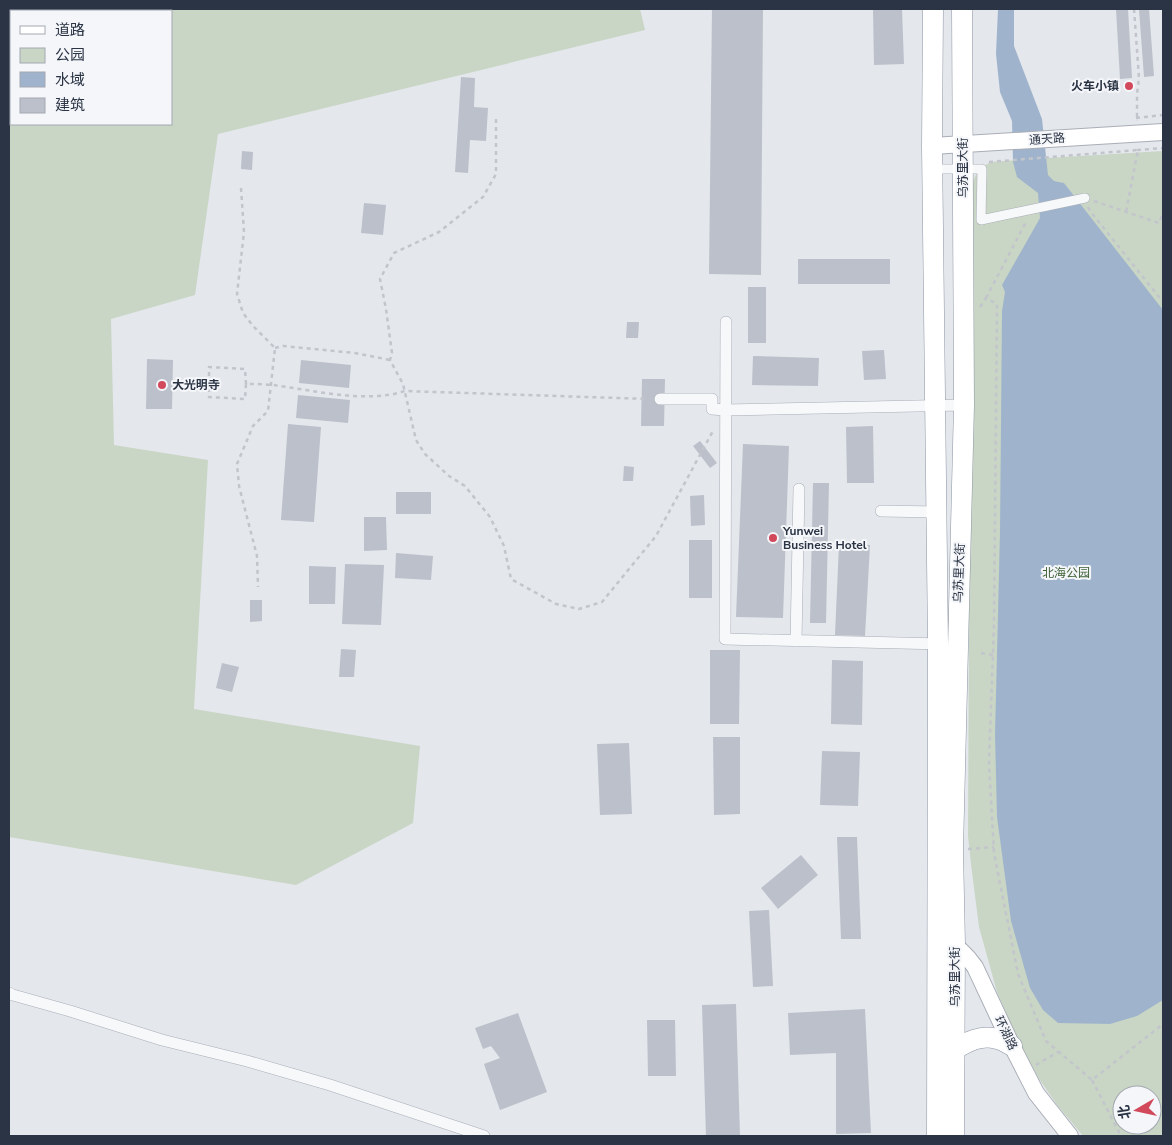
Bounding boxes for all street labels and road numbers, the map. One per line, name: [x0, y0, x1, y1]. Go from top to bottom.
street label: 通天路: [1028, 130, 1066, 148]
street label: 乌苏里大街: [955, 138, 971, 198]
street label: 乌苏里大街: [950, 543, 968, 603]
street label: 乌苏里大街: [947, 947, 963, 1007]
street label: 环湖路: [991, 1013, 1021, 1053]

